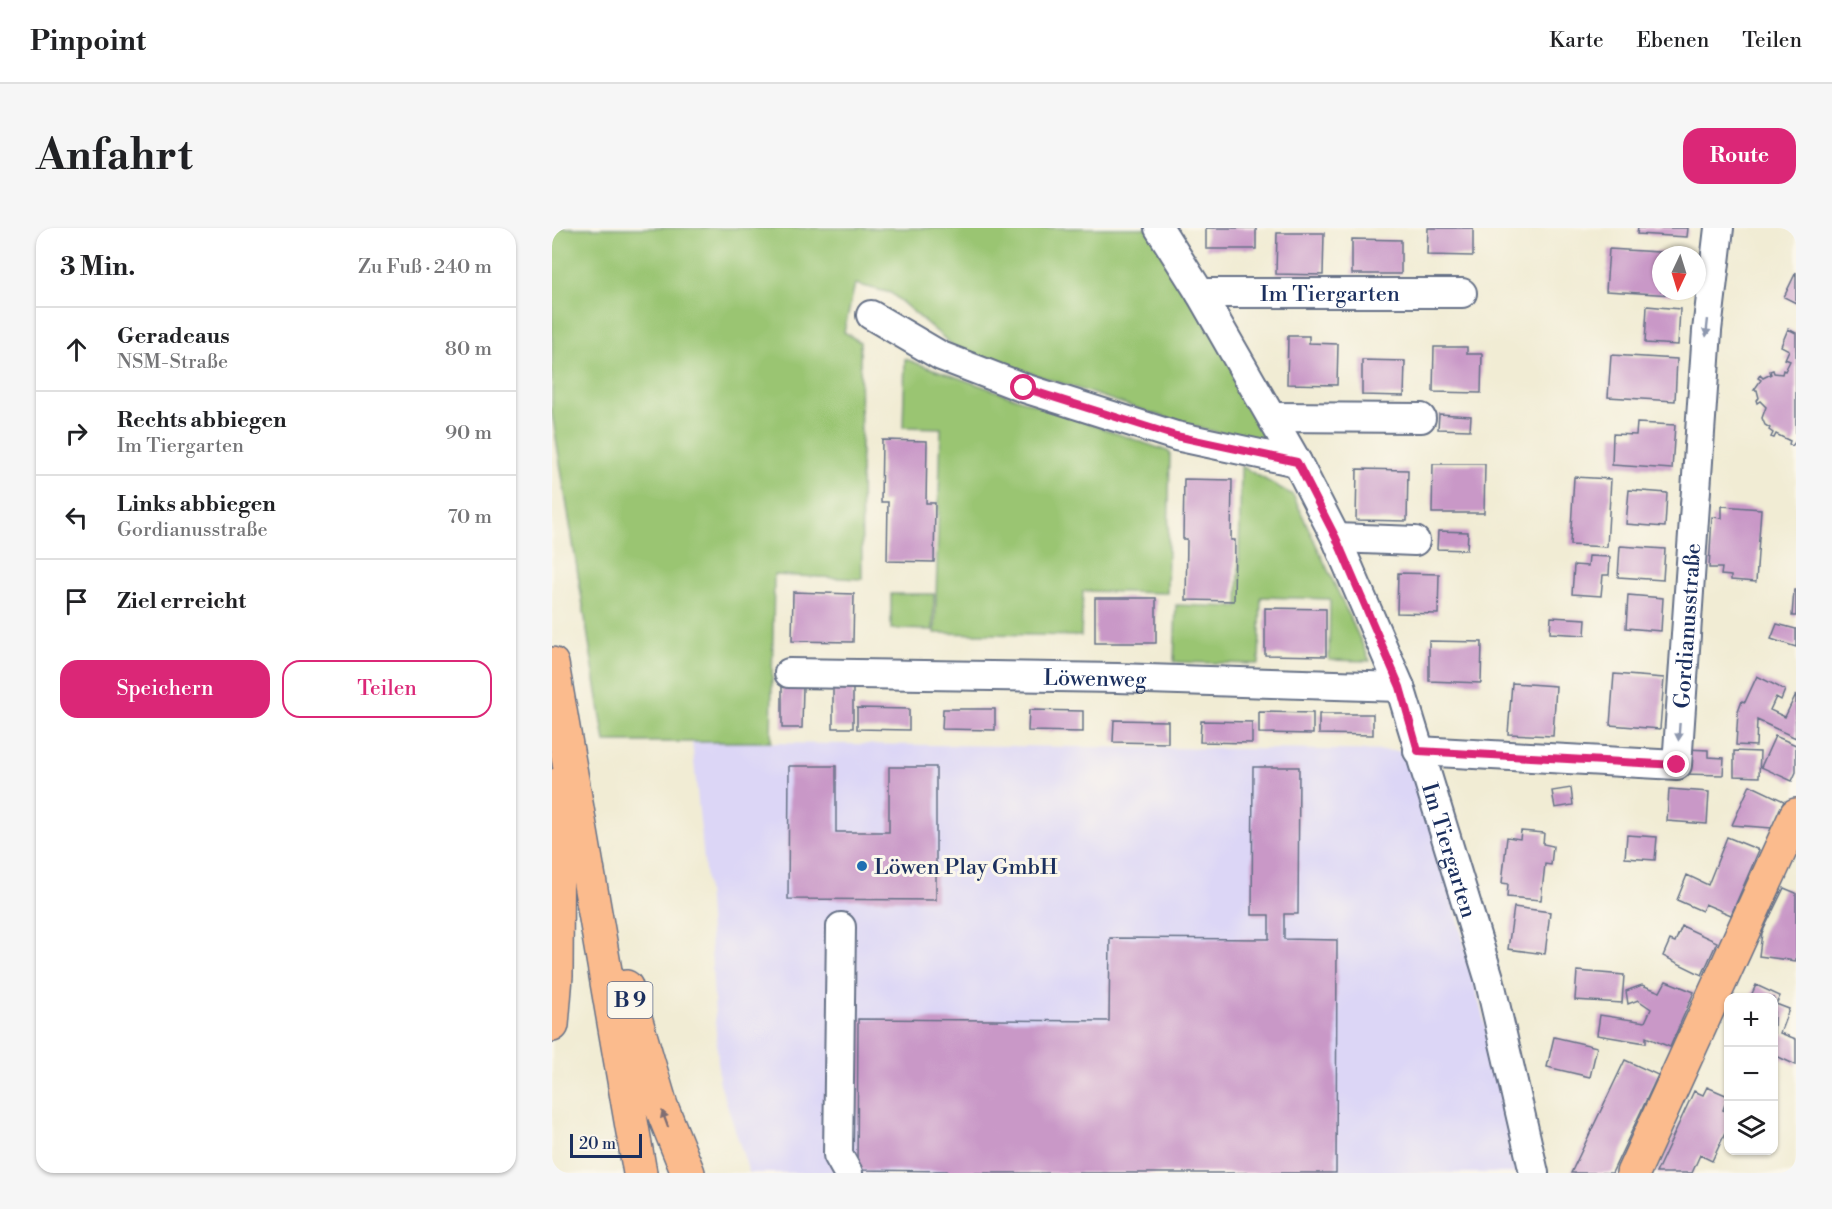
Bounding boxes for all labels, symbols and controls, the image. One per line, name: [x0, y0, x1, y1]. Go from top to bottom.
text: Pinpoint: [30, 24, 146, 59]
text: Karte: [1549, 28, 1604, 54]
text: Ebenen: [1637, 28, 1709, 54]
text: Teilen: [1742, 28, 1802, 54]
button: Route: [1683, 128, 1796, 184]
text: Anfahrt: [36, 130, 193, 183]
north arrow: [1652, 246, 1706, 300]
text: 3 Min.: [60, 251, 135, 283]
text: Zu Fuß · 240 m: [358, 255, 492, 280]
street label: Im Tiergarten: [1260, 281, 1400, 308]
one-way arrow: [1702, 318, 1712, 337]
text: Geradeaus: [117, 323, 230, 350]
icon: ahead: [60, 333, 93, 366]
text: 80 m: [445, 337, 492, 362]
text: NSM-Straße: [117, 350, 228, 375]
route start: [1010, 374, 1036, 400]
text: Rechts abbiegen: [117, 407, 287, 434]
icon: right: [60, 417, 93, 450]
text: 90 m: [445, 421, 492, 446]
text: Im Tiergarten: [117, 434, 244, 459]
text: Links abbiegen: [117, 491, 276, 518]
icon: left: [60, 501, 93, 534]
text: 70 m: [448, 505, 492, 530]
text: Gordianusstraße: [117, 518, 268, 543]
street label: Gordianusstraße: [1669, 542, 1707, 709]
icon: arrive: [60, 585, 93, 618]
text: Ziel erreicht: [117, 588, 246, 615]
button: Speichern: [60, 660, 270, 718]
button: Teilen: [282, 660, 492, 718]
street label: Löwenweg: [1043, 665, 1148, 694]
one-way arrow: [1674, 722, 1684, 741]
route end: [1663, 751, 1689, 777]
street label: Im Tiergarten: [1415, 780, 1482, 921]
place label: Löwen Play GmbH: [874, 854, 1058, 881]
marker: Löwen Play GmbH: [855, 859, 869, 873]
road number: B 9: [608, 982, 652, 1018]
map controls: [1724, 993, 1778, 1155]
button: +: [1724, 993, 1778, 1047]
button: −: [1724, 1047, 1778, 1101]
button: layers: [1724, 1101, 1778, 1155]
one-way arrow: [660, 1110, 670, 1128]
scale bar: [570, 1131, 642, 1158]
text: 20 m: [579, 1134, 616, 1154]

